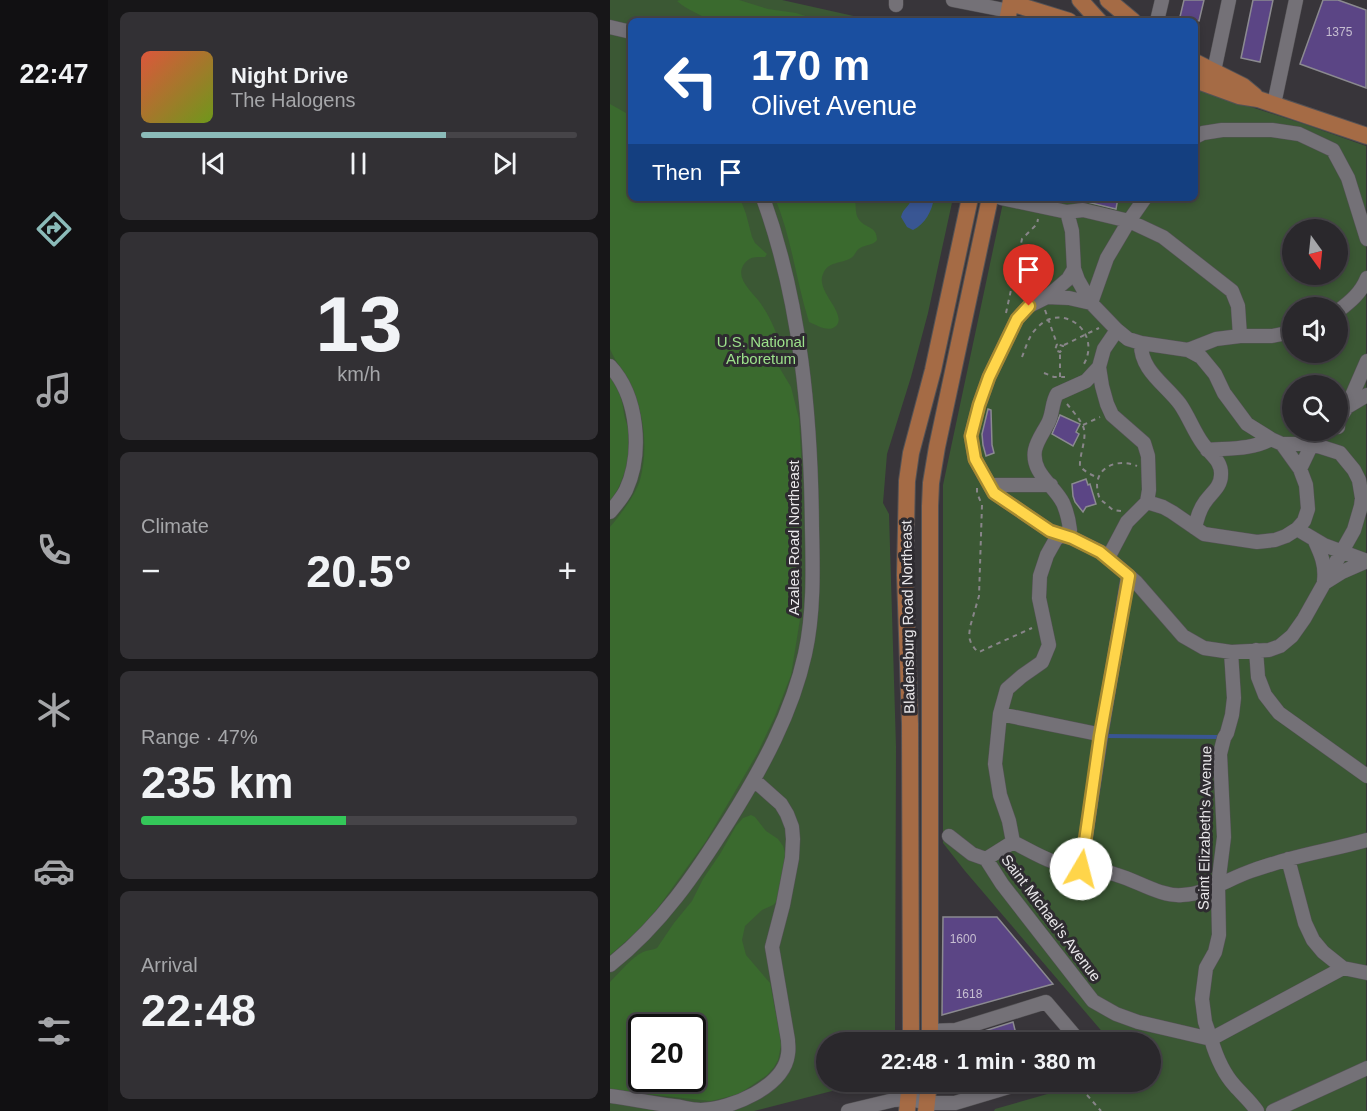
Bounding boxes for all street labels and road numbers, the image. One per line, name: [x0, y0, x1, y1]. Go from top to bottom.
street label: Azalea Road Northeast: [785, 460, 802, 616]
street label: Bladensburg Road Northeast: [897, 519, 918, 714]
street label: Saint Elizabeth's Avenue: [1195, 746, 1214, 910]
street label: Saint Michael's Avenue: [998, 851, 1105, 984]

